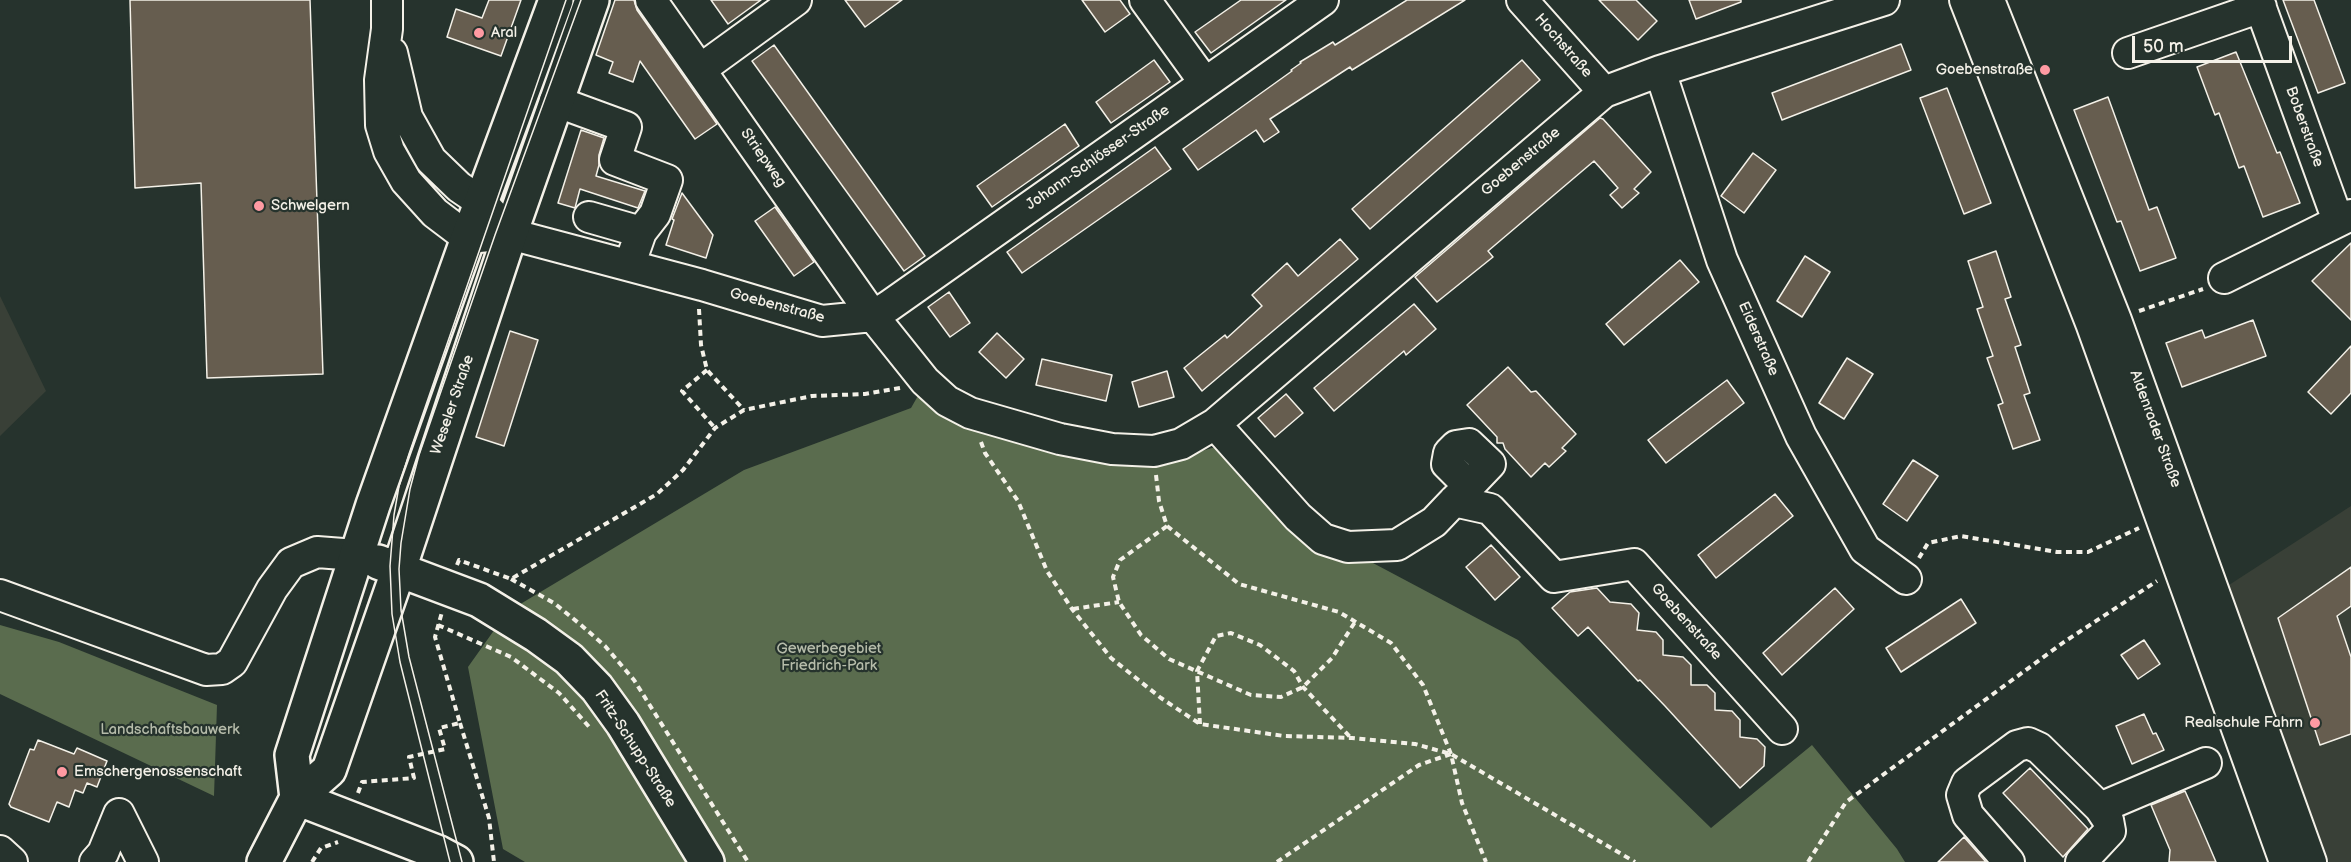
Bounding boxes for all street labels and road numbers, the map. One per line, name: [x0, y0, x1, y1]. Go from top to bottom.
street label: Hochstraße: [1530, 10, 1596, 82]
street label: Boberstraße: [2281, 84, 2327, 170]
street label: Johann-Schlösser-Straße: [1023, 102, 1173, 214]
street label: Goebenstraße: [1478, 124, 1564, 200]
street label: Striepweg: [736, 125, 790, 191]
street label: Goebenstraße: [728, 285, 826, 327]
street label: Eiderstraße: [1734, 299, 1782, 379]
street label: Weseler Straße: [428, 353, 478, 457]
street label: Aldenrader Straße: [2125, 368, 2185, 490]
street label: Goebenstraße: [1647, 580, 1725, 664]
street label: Fritz-Schupp-Straße: [590, 687, 680, 811]

